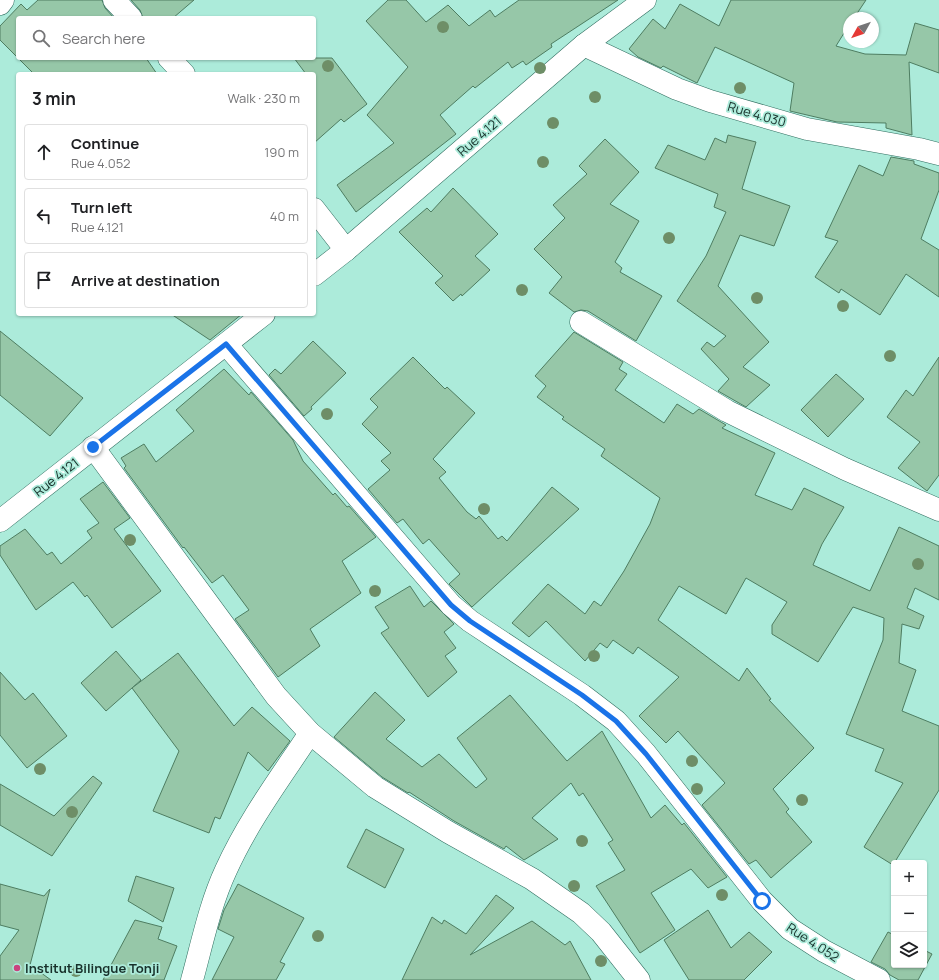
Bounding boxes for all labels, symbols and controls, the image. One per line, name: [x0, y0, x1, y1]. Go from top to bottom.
north arrow: [843, 12, 879, 48]
search box: [16, 16, 316, 60]
icon: search: [30, 27, 52, 49]
text: Search here: [62, 28, 145, 49]
text: 3 min: [32, 87, 76, 110]
text: Walk · 230 m: [227, 89, 300, 107]
street label: Rue 4.030: [726, 97, 788, 131]
street label: Rue 4.121: [453, 112, 505, 160]
text: Continue: [71, 133, 139, 154]
icon: ahead: [33, 141, 55, 163]
text: 190 m: [264, 143, 299, 161]
text: Rue 4.052: [71, 154, 130, 172]
text: Turn left: [71, 197, 133, 218]
icon: left: [33, 205, 55, 227]
text: 40 m: [270, 207, 299, 225]
text: Rue 4.121: [71, 218, 124, 236]
icon: arrive: [33, 269, 55, 291]
text: Arrive at destination: [71, 270, 220, 291]
route end: [84, 438, 102, 456]
street label: Rue 4.121: [30, 454, 82, 500]
map controls: [891, 860, 927, 968]
button: +: [891, 860, 927, 896]
route start: [753, 892, 771, 910]
button: −: [891, 896, 927, 932]
street label: Rue 4.052: [783, 918, 843, 966]
button: layers: [891, 932, 927, 968]
place label: Institut Bilingue Tonji: [25, 959, 159, 977]
marker: Institut Bilingue Tonji: [12, 963, 22, 973]

